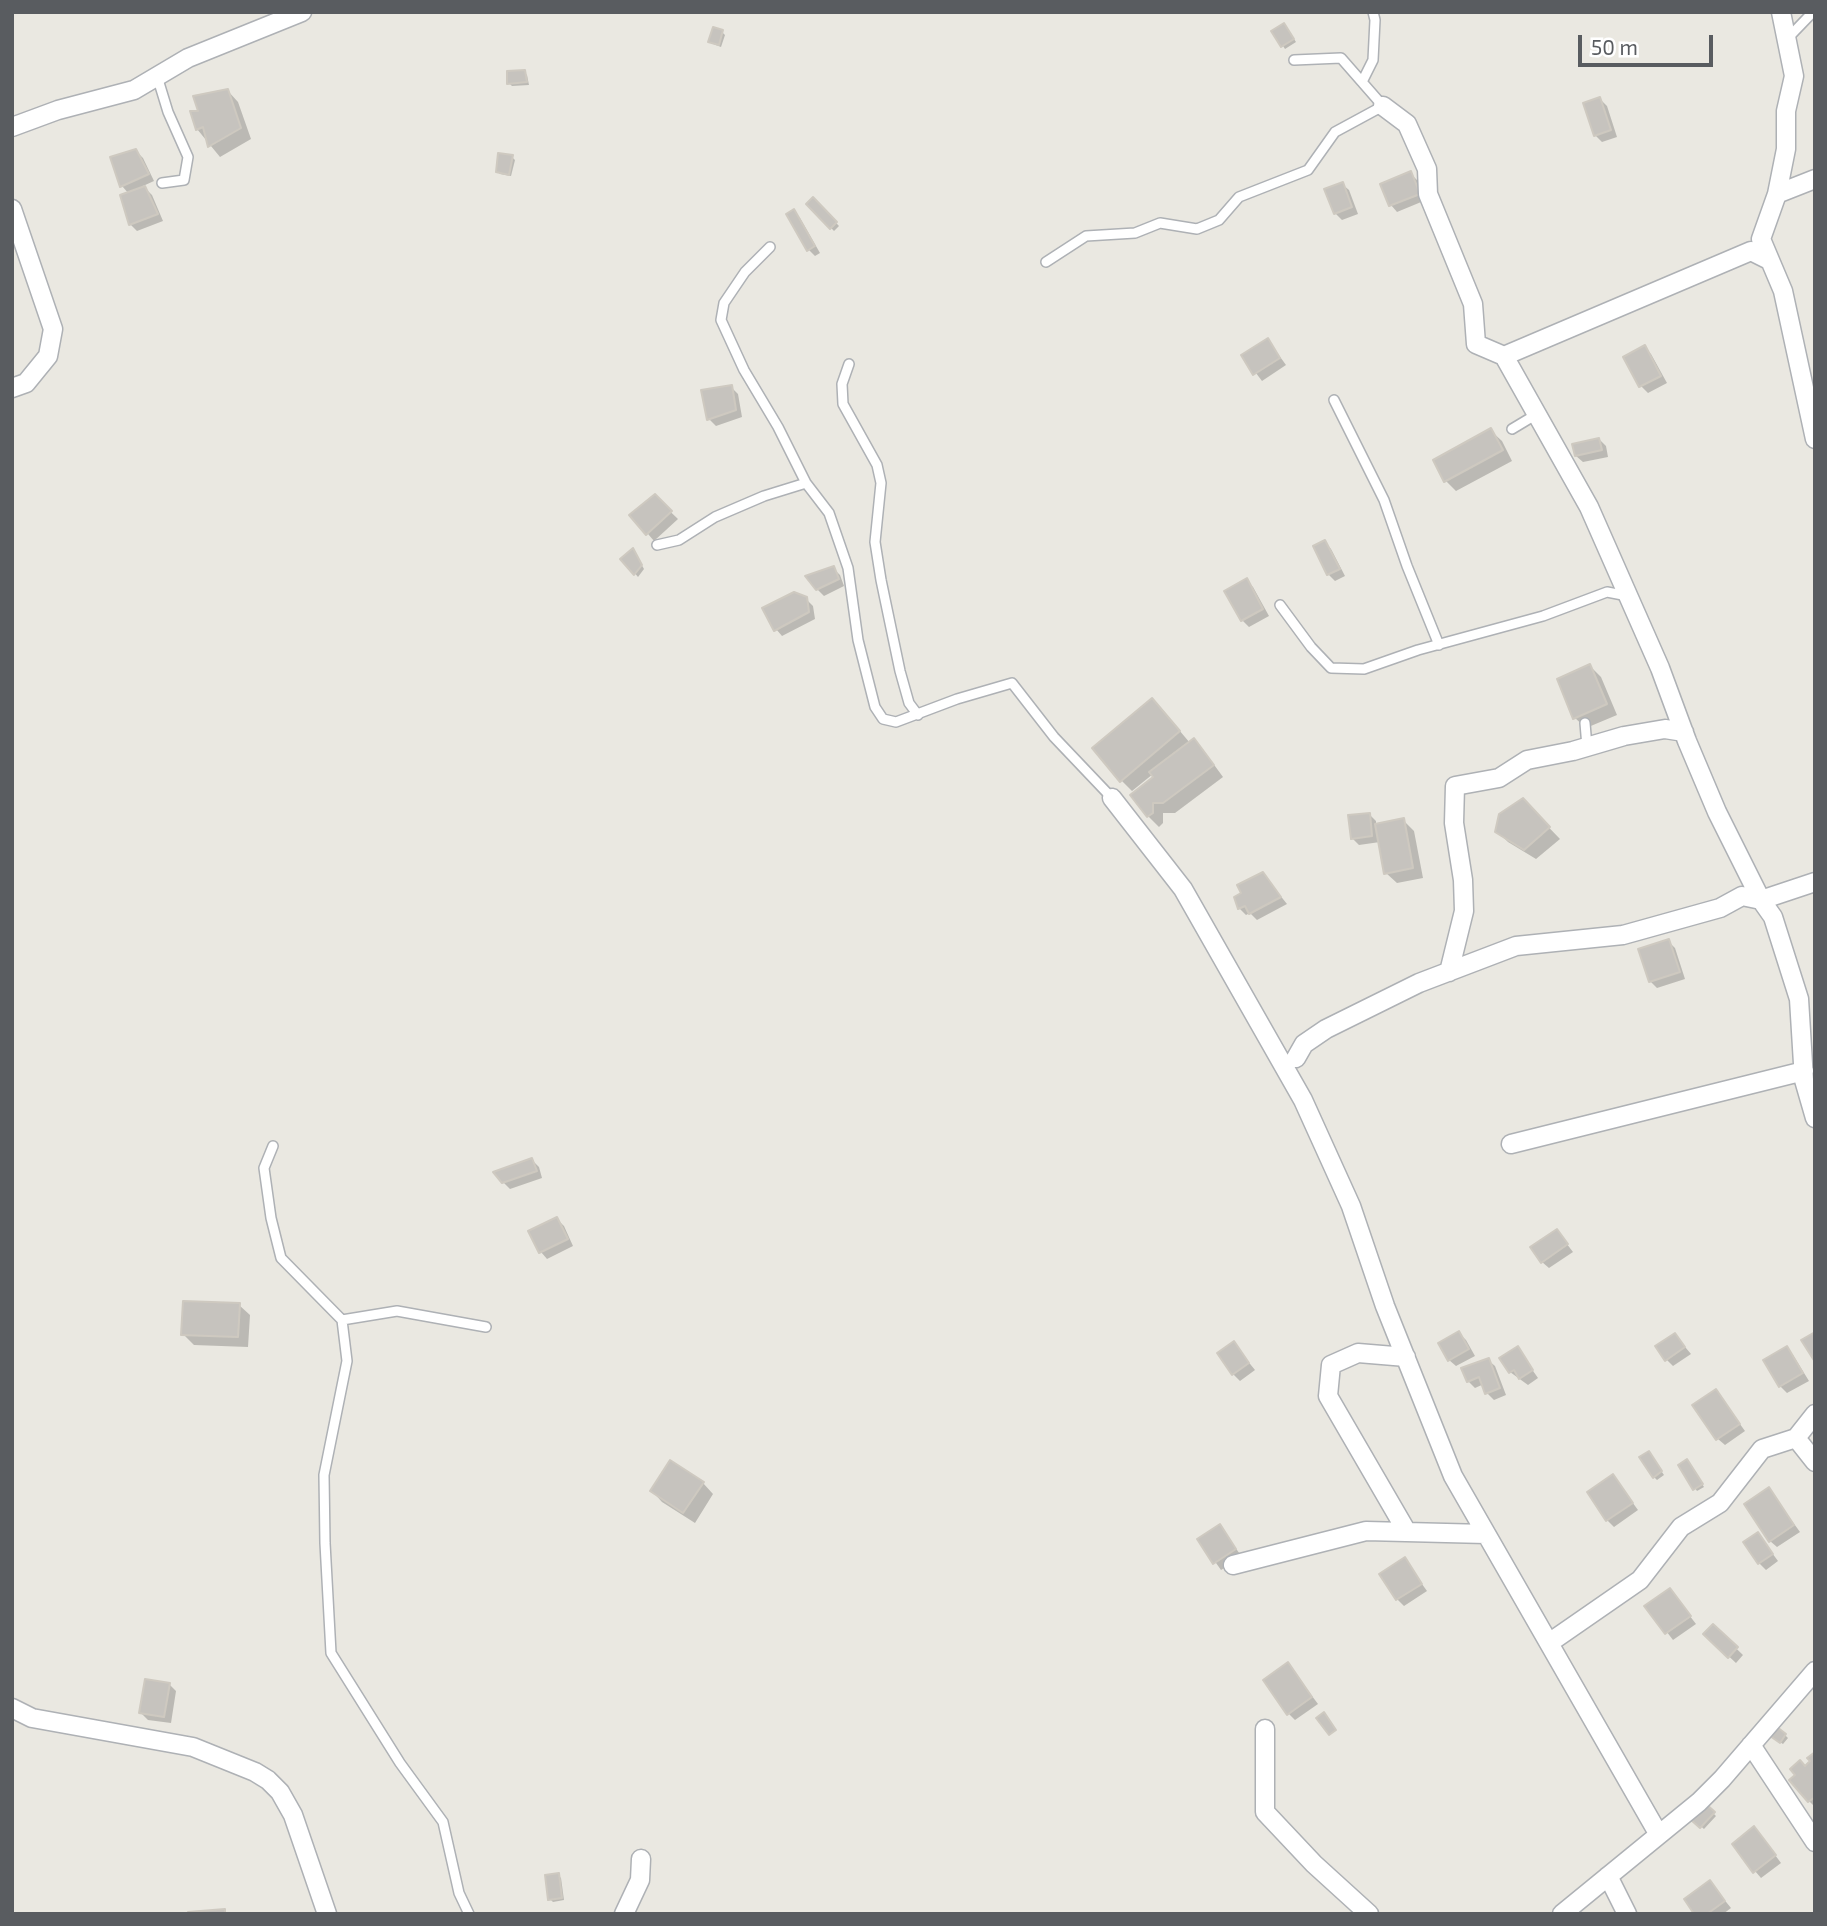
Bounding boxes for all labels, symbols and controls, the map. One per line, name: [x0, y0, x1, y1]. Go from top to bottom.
scale bar: [1582, 21, 1717, 65]
text: 50 m: [1591, 34, 1638, 59]

